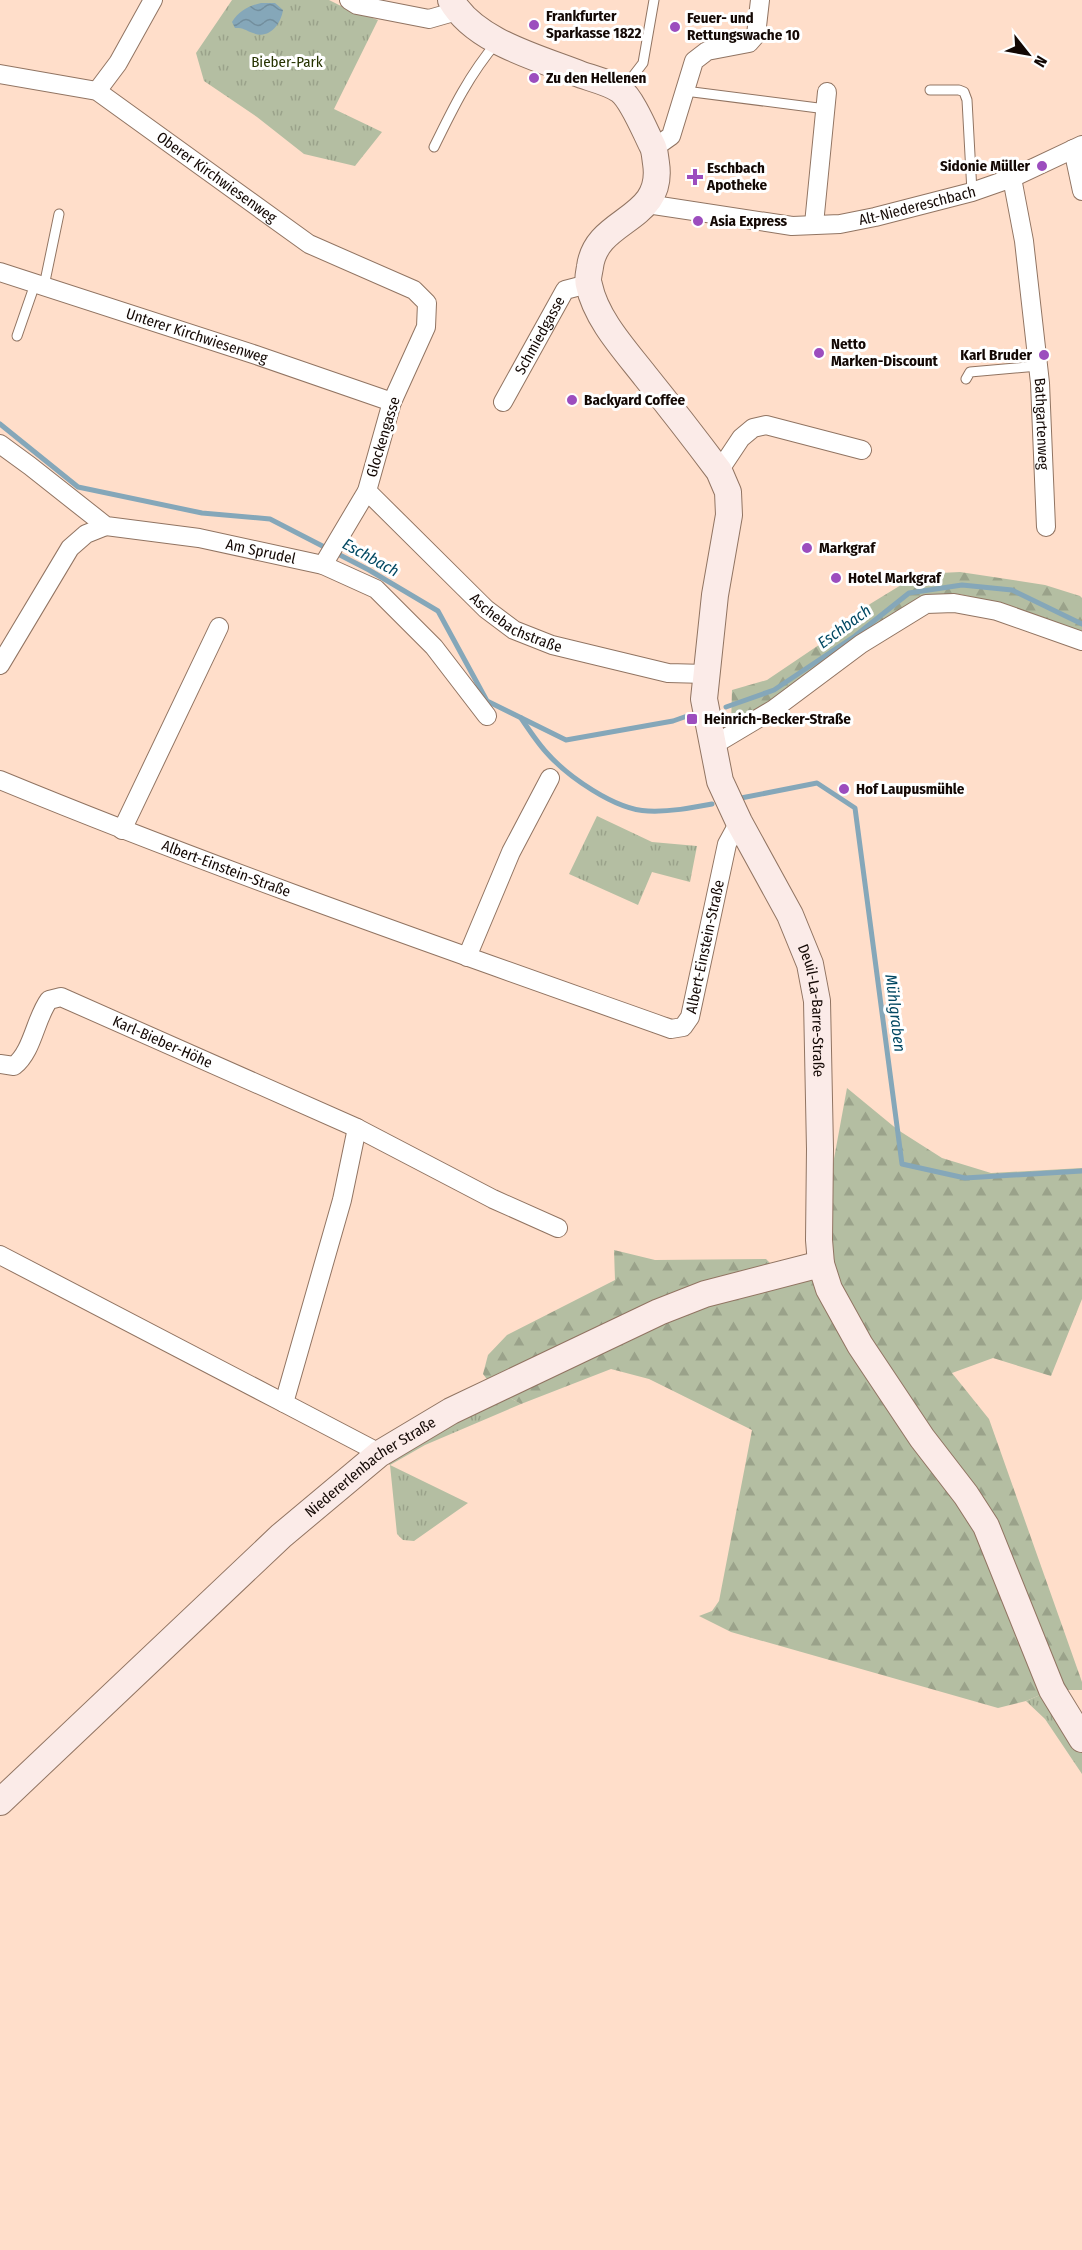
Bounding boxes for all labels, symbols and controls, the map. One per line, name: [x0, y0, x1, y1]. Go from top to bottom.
place label: Frankfurter Sparkasse 1822: [546, 7, 641, 42]
place label: Feuer- und Rettungswache 10: [687, 9, 800, 44]
marker: Frankfurter Sparkasse 1822: [527, 18, 541, 32]
marker: Feuer- und Rettungswache 10: [668, 20, 682, 34]
north arrow: [998, 24, 1058, 84]
text: N: [1030, 52, 1051, 70]
park label: Bieber-Park: [251, 53, 323, 71]
place label: Zu den Hellenen: [546, 69, 647, 87]
marker: Zu den Hellenen: [527, 71, 541, 85]
street label: Oberer Kirchwiesenweg: [153, 128, 280, 227]
place label: Sidonie Müller: [940, 157, 1031, 175]
place label: Eschbach Apotheke: [706, 159, 767, 194]
marker: Sidonie Müller: [1035, 159, 1049, 173]
marker: Eschbach Apotheke: [688, 170, 702, 184]
street label: Alt-Niedereschbach: [857, 182, 978, 229]
place label: Asia Express: [709, 212, 788, 230]
marker: Asia Express: [691, 214, 705, 228]
street label: Schmiedgasse: [511, 293, 569, 378]
street label: Unterer Kirchwiesenweg: [124, 304, 270, 367]
place label: Netto Marken-Discount: [831, 335, 939, 370]
marker: Netto Marken-Discount: [812, 346, 826, 360]
place label: Karl Bruder: [960, 346, 1033, 364]
marker: Karl Bruder: [1037, 348, 1051, 362]
street label: Bathgartenweg: [1030, 377, 1053, 470]
place label: Backyard Coffee: [584, 391, 686, 409]
marker: Backyard Coffee: [565, 393, 579, 407]
street label: Glockengasse: [362, 395, 404, 479]
water label: Eschbach: [339, 534, 402, 581]
street label: Am Sprudel: [224, 535, 297, 568]
place label: Markgraf: [819, 539, 876, 557]
marker: Markgraf: [800, 541, 814, 555]
place label: Hotel Markgraf: [848, 569, 942, 587]
marker: Hotel Markgraf: [829, 571, 843, 585]
street label: Aschebachstraße: [466, 589, 564, 656]
water label: Eschbach: [814, 601, 875, 652]
place label: Heinrich-Becker-Straße: [704, 710, 851, 728]
marker: Heinrich-Becker-Straße: [685, 712, 699, 726]
place label: Hof Laupusmühle: [856, 780, 965, 798]
marker: Hof Laupusmühle: [837, 782, 851, 796]
street label: Albert-Einstein-Straße: [159, 836, 293, 901]
street label: Albert-Einstein-Straße: [682, 878, 728, 1015]
street label: Deuil-La-Barre-Straße: [794, 941, 828, 1077]
water label: Mühlgraben: [881, 973, 910, 1053]
street label: Karl-Bieber-Höhe: [110, 1012, 215, 1072]
street label: Niedererlenbacher Straße: [301, 1413, 439, 1521]

